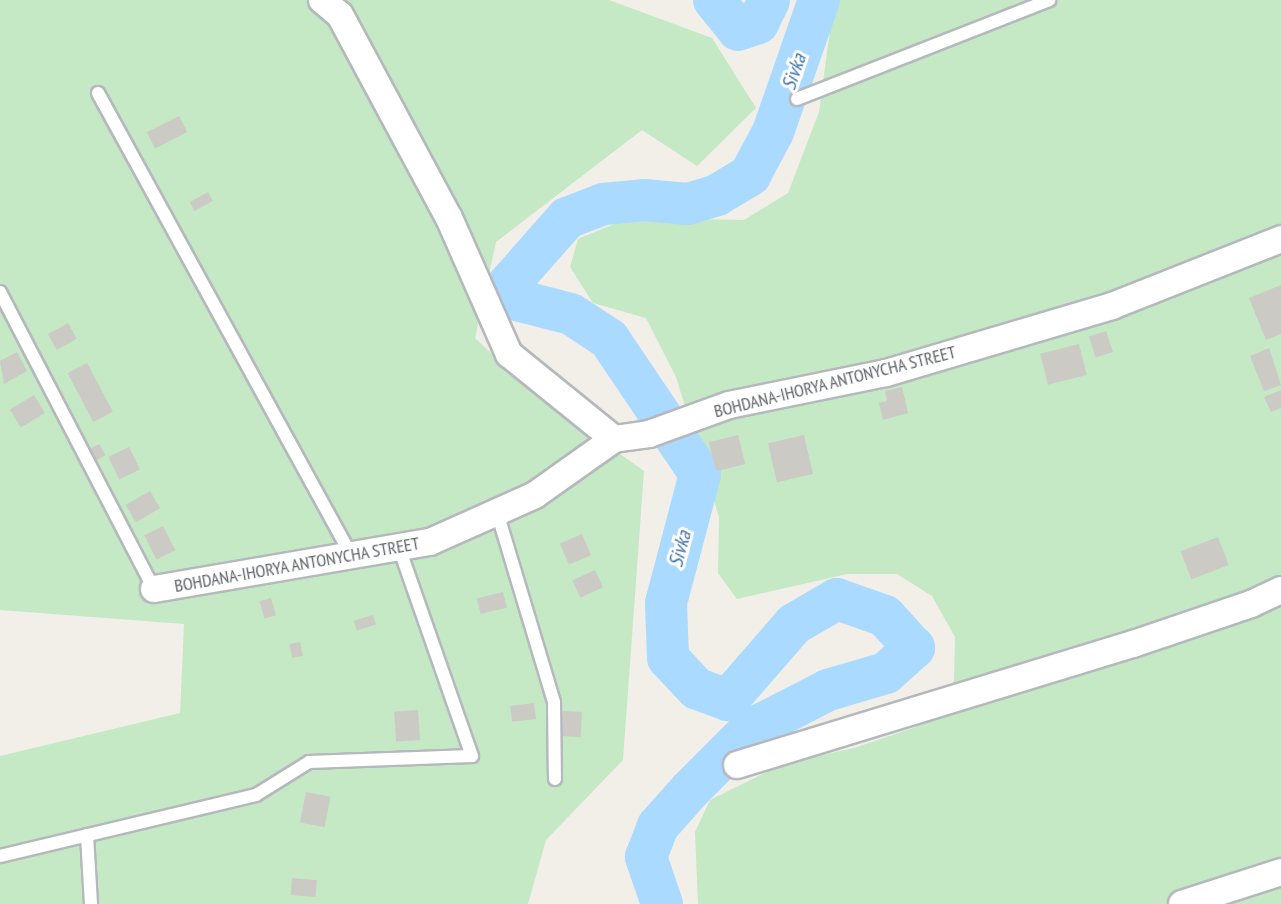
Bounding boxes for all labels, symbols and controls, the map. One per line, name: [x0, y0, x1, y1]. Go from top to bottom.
water label: Sivka: [777, 51, 811, 93]
street label: BOHDANA-IHORYA ANTONYCHA STREET: [711, 341, 959, 423]
water label: Sivka: [664, 528, 696, 570]
street label: BOHDANA-IHORYA ANTONYCHA STREET: [172, 533, 422, 597]

